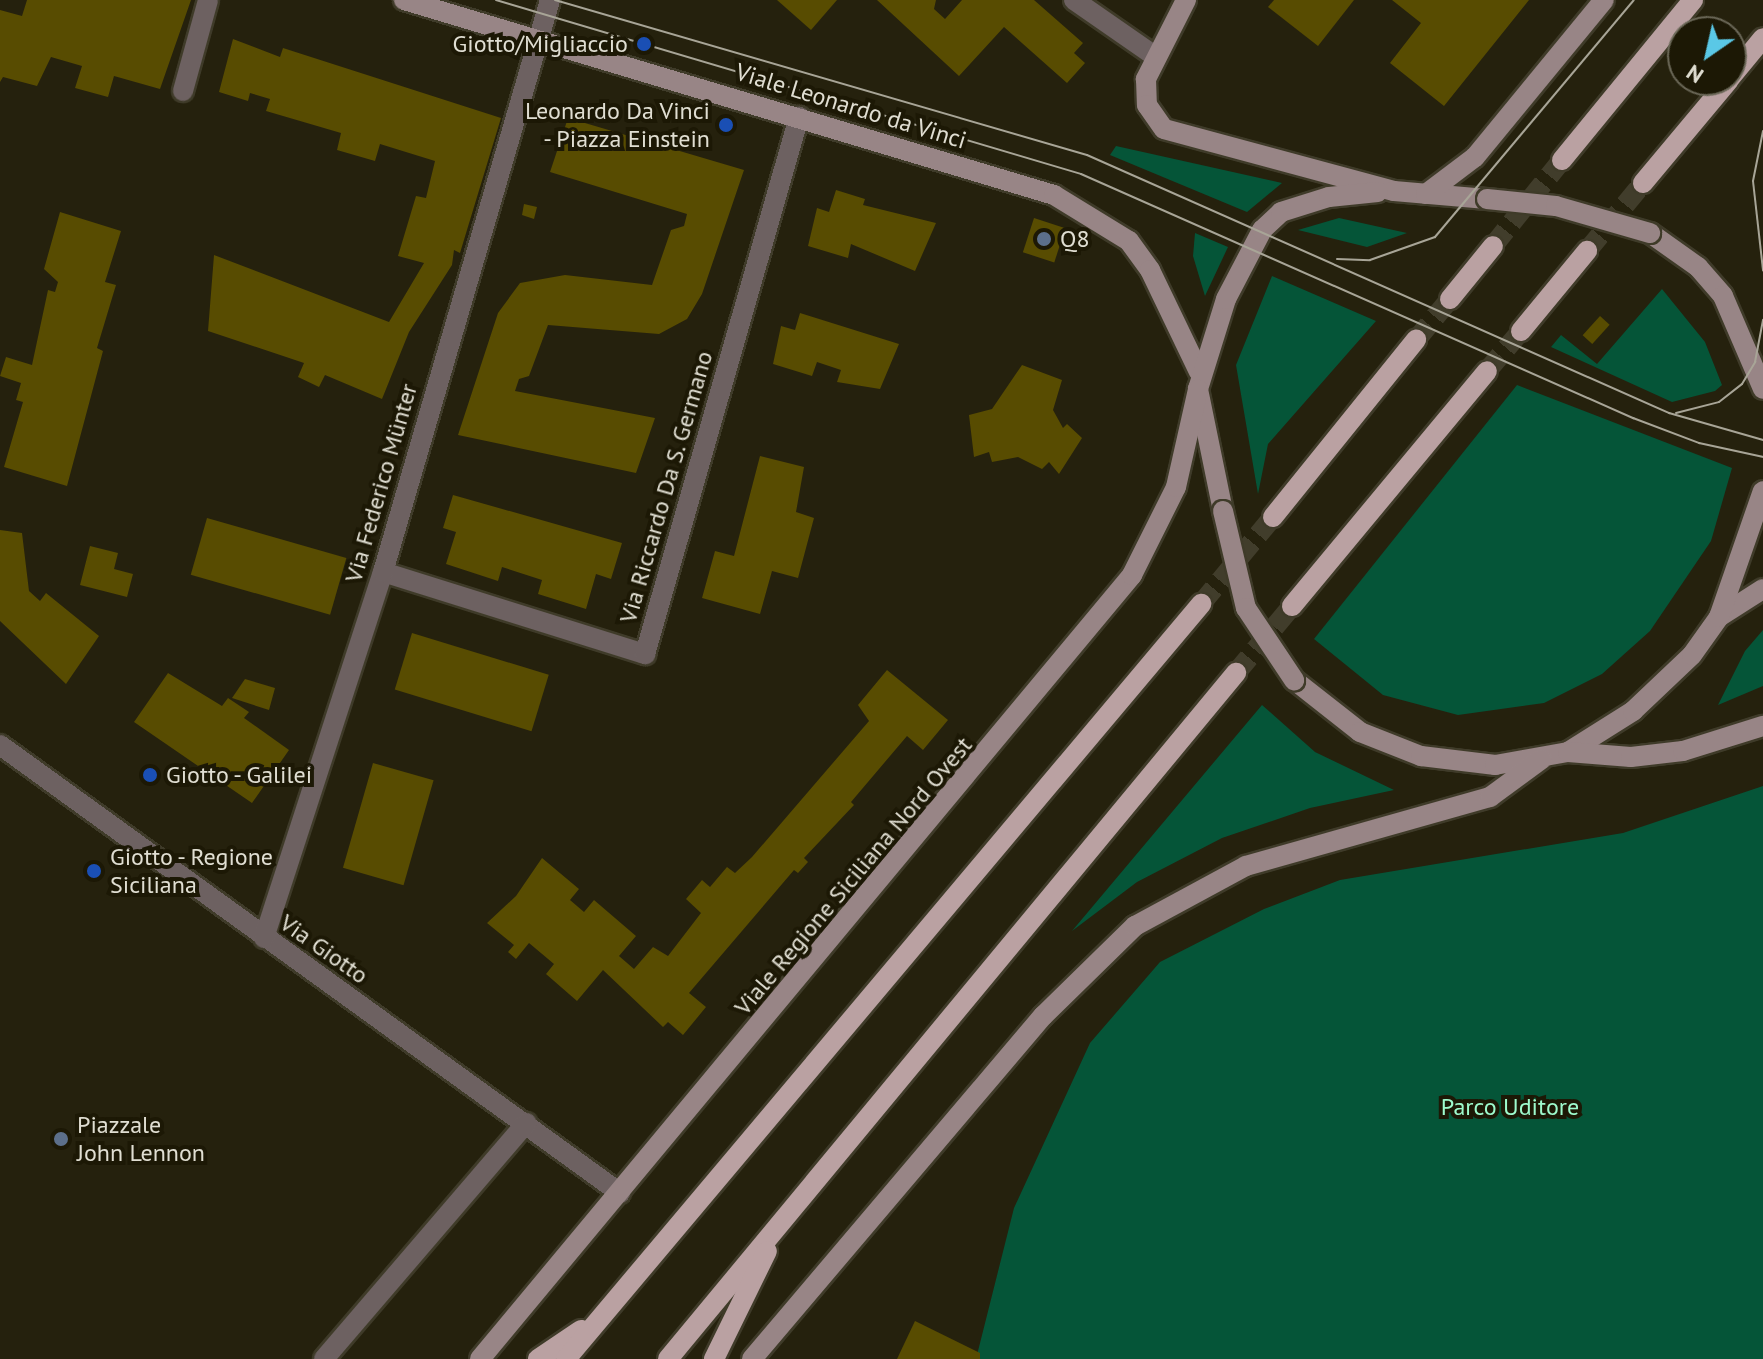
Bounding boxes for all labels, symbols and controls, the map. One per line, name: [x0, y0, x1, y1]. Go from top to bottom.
north arrow: [1667, 16, 1747, 96]
place label: Giotto/Migliaccio: [453, 30, 628, 58]
marker: Giotto/Migliaccio: [635, 35, 653, 53]
street label: Viale Leonardo da Vinci: [732, 57, 970, 155]
text: N: [1681, 59, 1709, 90]
place label: Leonardo Da Vinci - Piazza Einstein: [524, 97, 710, 153]
marker: Leonardo Da Vinci - Piazza Einstein: [717, 116, 735, 134]
place label: Q8: [1060, 225, 1089, 253]
marker: Q8: [1035, 230, 1053, 248]
street label: Via Riccardo Da S. Germano: [613, 347, 719, 627]
street label: Via Federico Münter: [339, 380, 423, 586]
street label: Viale Regione Siciliana Nord Ovest: [728, 731, 978, 1021]
place label: Giotto - Galilei: [166, 761, 316, 789]
marker: Giotto - Galilei: [141, 766, 159, 784]
place label: Giotto - Regione Siciliana: [110, 843, 277, 899]
marker: Giotto - Regione Siciliana: [85, 862, 103, 880]
street label: Via Giotto: [274, 908, 374, 990]
park label: Parco Uditore: [1441, 1093, 1579, 1121]
place label: Piazzale John Lennon: [77, 1111, 205, 1167]
marker: Piazzale John Lennon: [52, 1130, 70, 1148]

